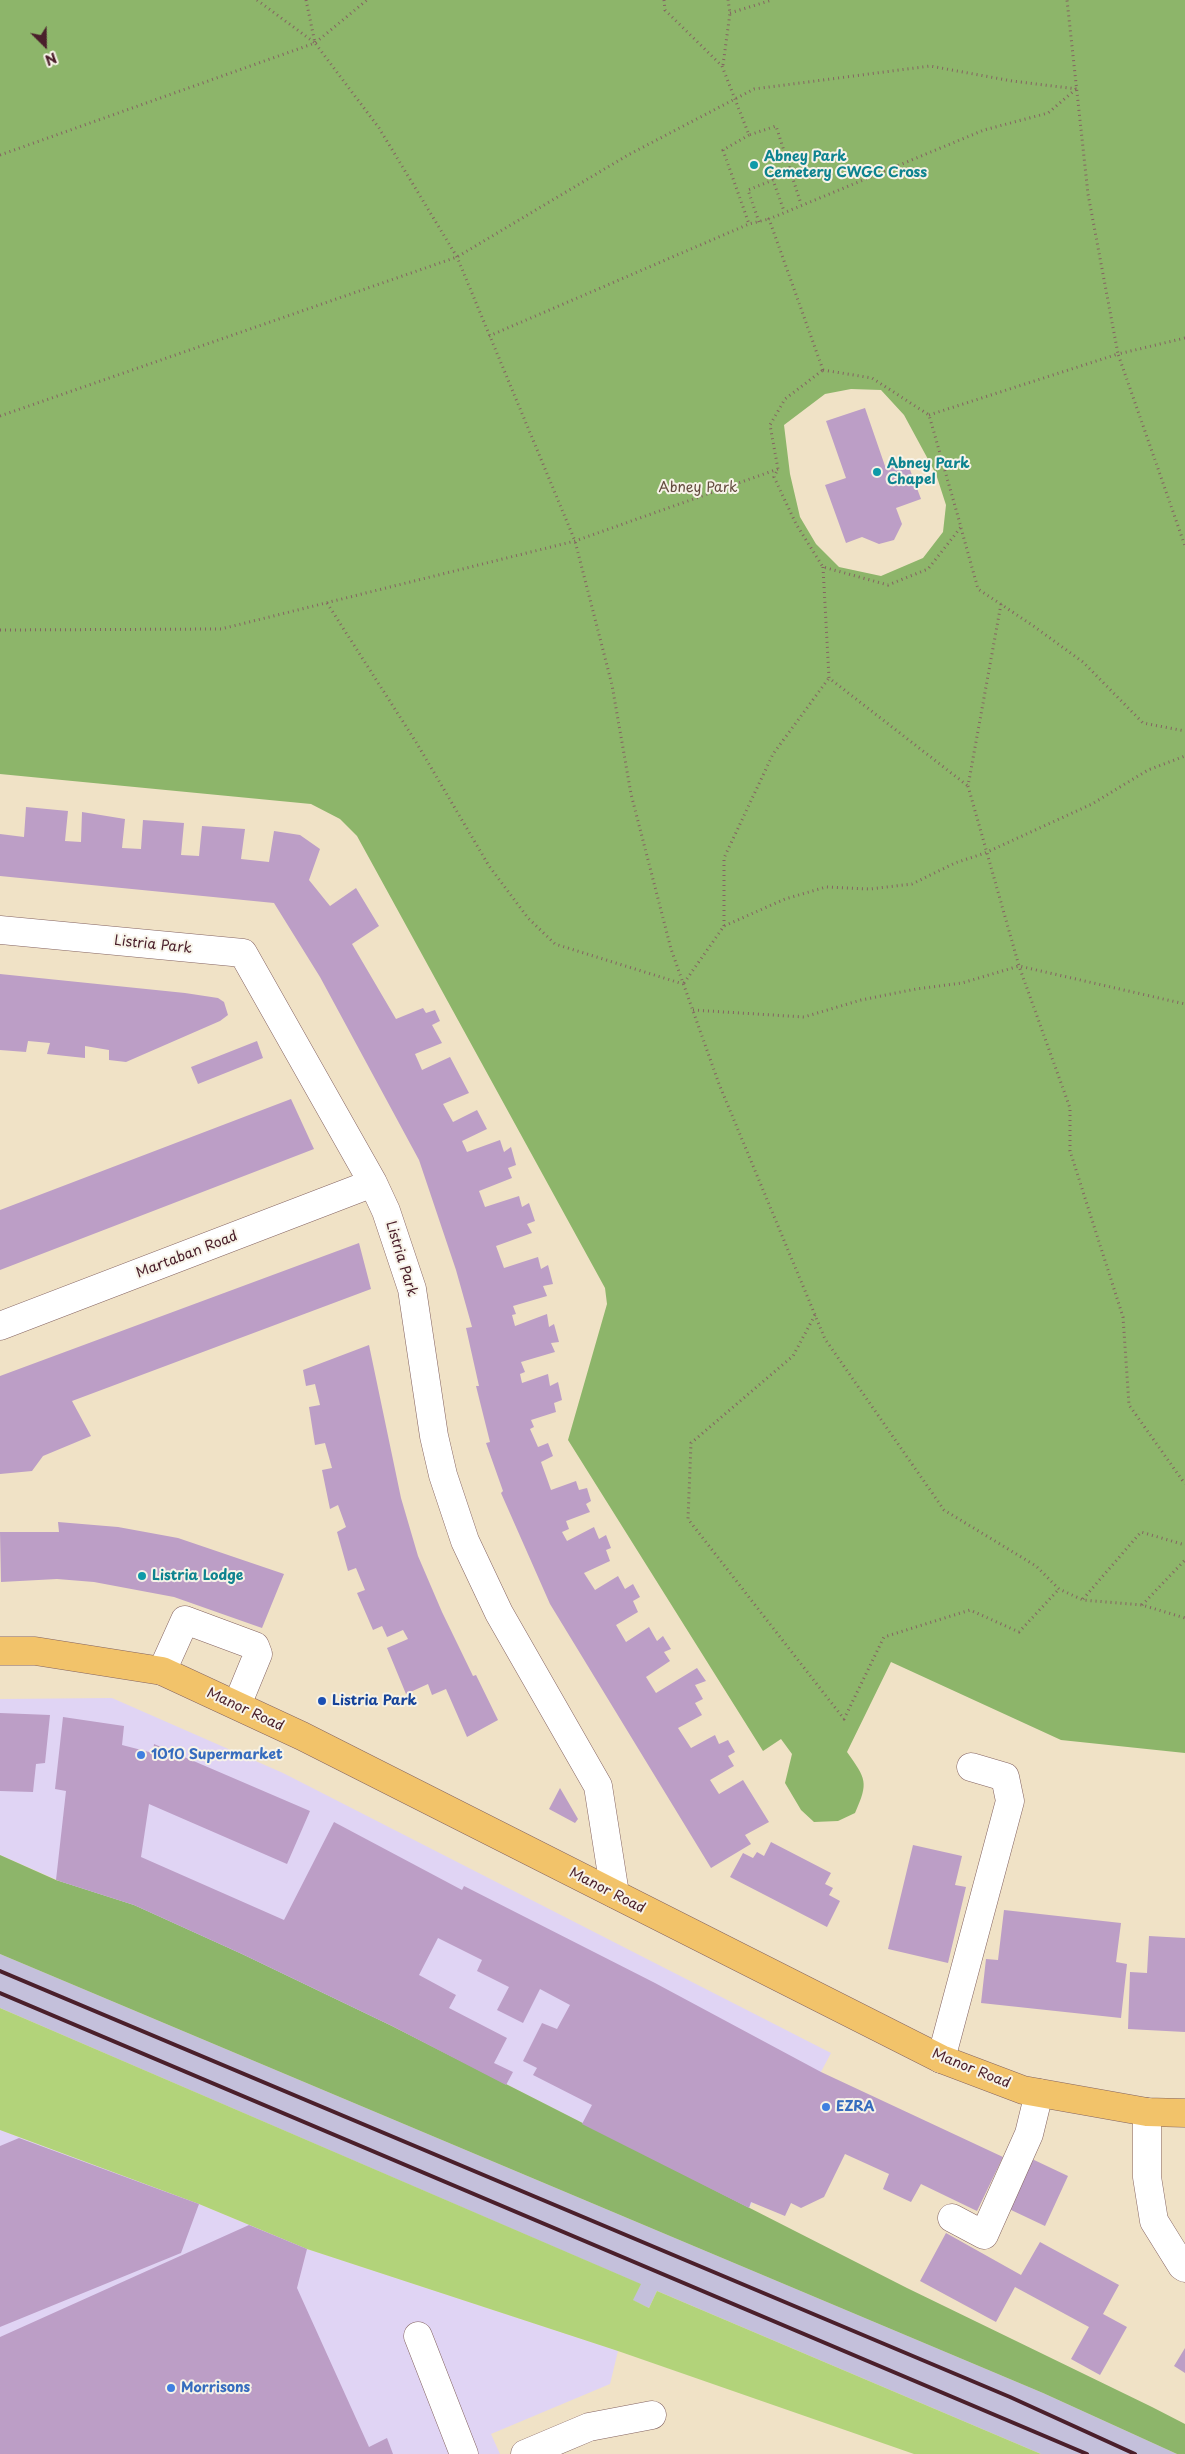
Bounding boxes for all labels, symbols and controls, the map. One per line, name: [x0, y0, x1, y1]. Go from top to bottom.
north arrow: [20, 20, 70, 70]
text: N: [42, 47, 60, 71]
place label: Abney Park Cemetery CWGC Cross: [764, 149, 927, 182]
marker: Abney Park Cemetery CWGC Cross: [748, 159, 760, 171]
place label: Abney Park Chapel: [887, 456, 970, 488]
marker: Abney Park Chapel: [871, 466, 883, 478]
park label: Abney Park: [659, 480, 737, 496]
street label: Listria Park: [113, 933, 193, 957]
street label: Listria Park: [382, 1219, 420, 1299]
street label: Martaban Road: [134, 1228, 240, 1282]
place label: Listria Lodge: [152, 1568, 243, 1584]
marker: Listria Lodge: [136, 1570, 148, 1582]
street label: Manor Road: [204, 1685, 286, 1735]
place label: Listria Park: [332, 1693, 417, 1709]
marker: Listria Park: [316, 1695, 328, 1707]
place label: 1010 Supermarket: [151, 1747, 283, 1763]
marker: 1010 Supermarket: [135, 1749, 147, 1761]
street label: Manor Road: [566, 1865, 648, 1917]
street label: Manor Road: [929, 2046, 1013, 2092]
place label: EZRA: [836, 2099, 875, 2115]
marker: EZRA: [820, 2101, 832, 2113]
place label: Morrisons: [181, 2380, 250, 2396]
marker: Morrisons: [165, 2382, 177, 2394]

